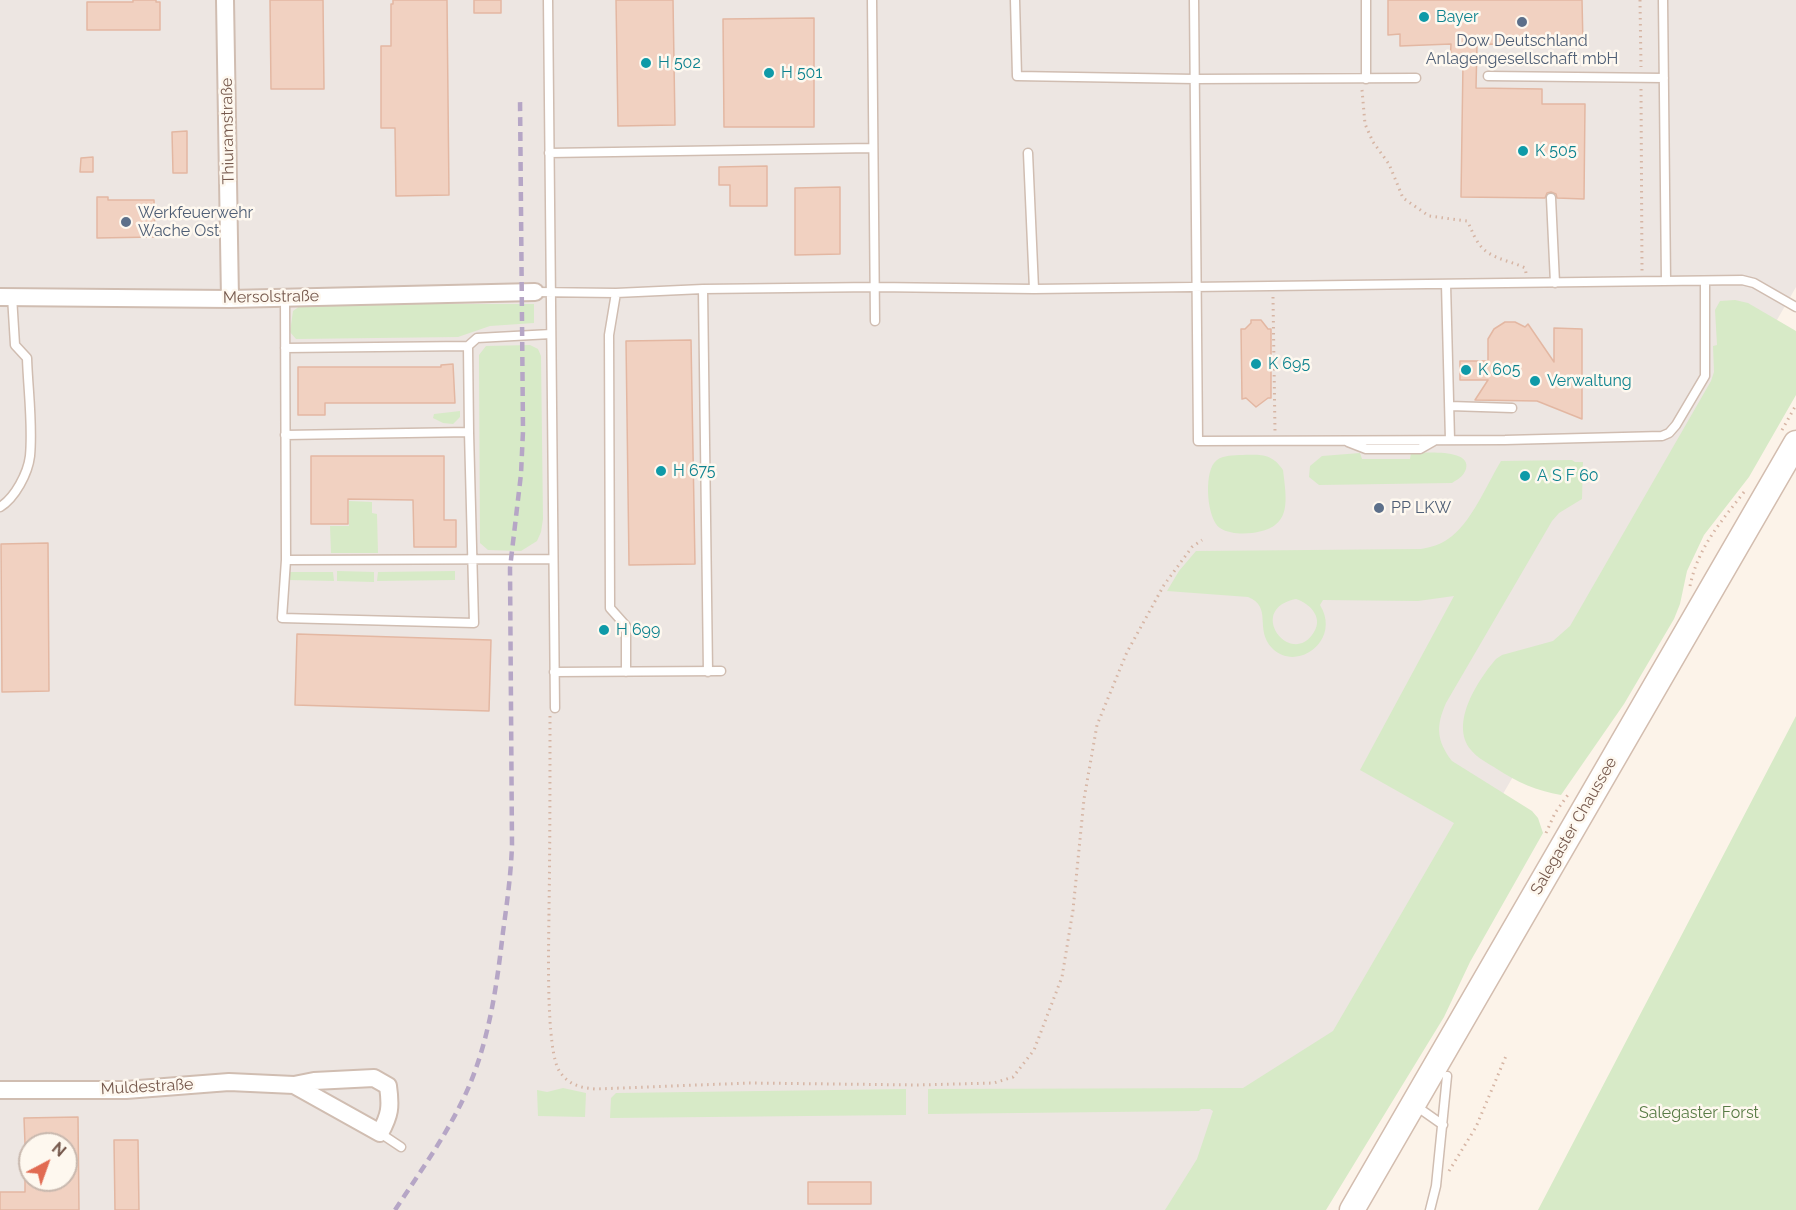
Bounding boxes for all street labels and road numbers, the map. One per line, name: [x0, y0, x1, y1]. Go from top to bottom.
street label: Thiuramstraße: [217, 77, 239, 185]
street label: Mersolstraße: [223, 287, 319, 307]
street label: Salegaster Chaussee: [1527, 754, 1621, 898]
street label: Muldestraße: [100, 1075, 194, 1099]

